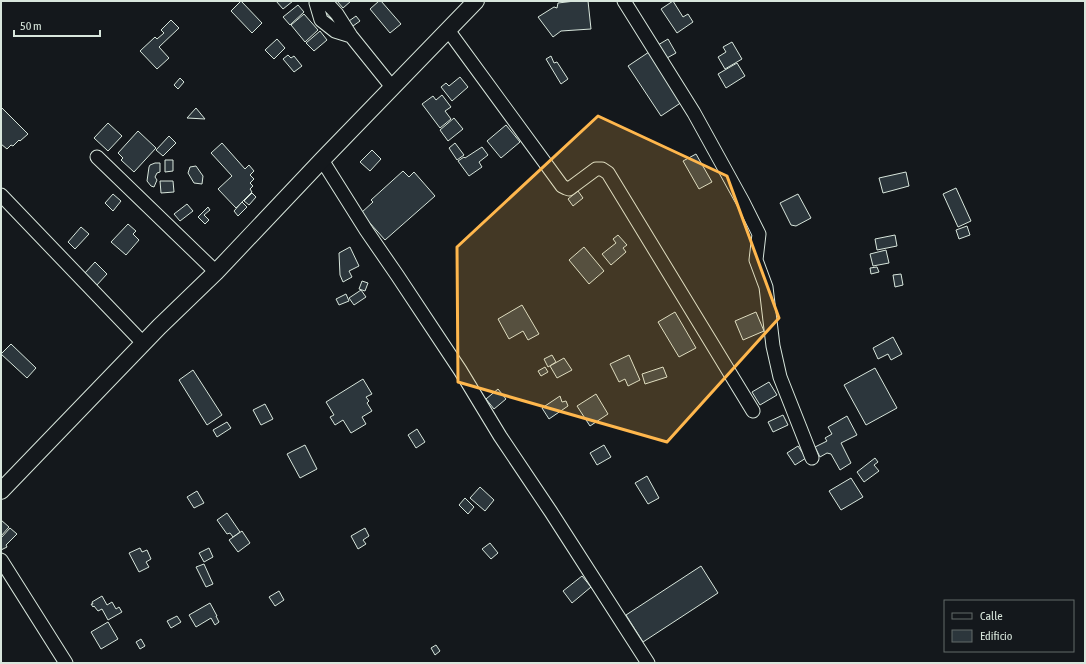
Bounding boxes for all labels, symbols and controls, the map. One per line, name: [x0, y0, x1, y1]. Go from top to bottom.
scale bar: [14, 12, 100, 38]
text: 50 m: [20, 19, 42, 33]
legend: [944, 600, 1074, 652]
text: Calle: [980, 609, 1003, 623]
text: Edificio: [980, 629, 1013, 643]

